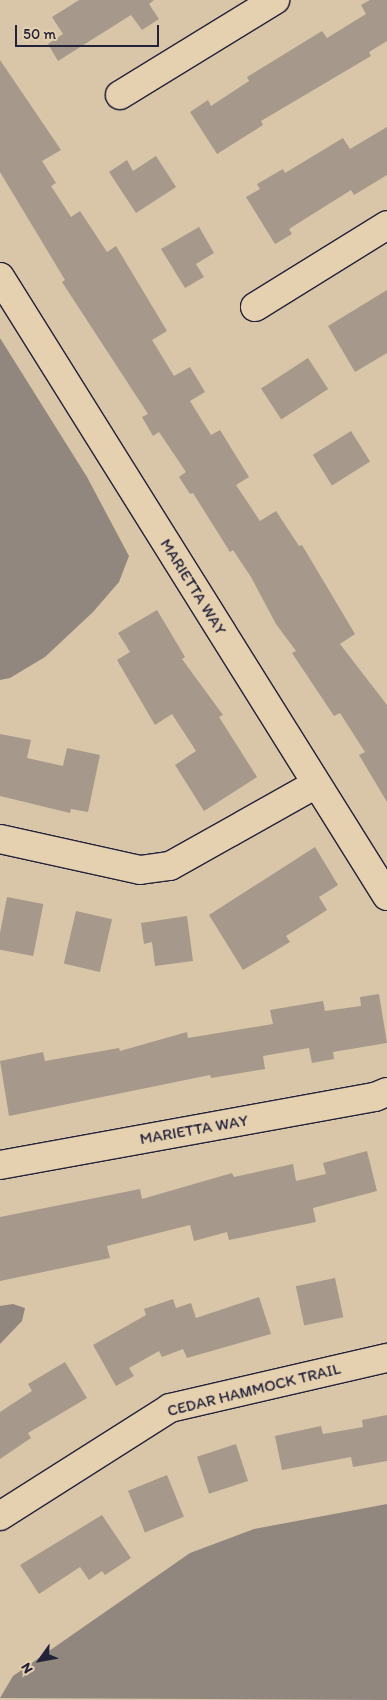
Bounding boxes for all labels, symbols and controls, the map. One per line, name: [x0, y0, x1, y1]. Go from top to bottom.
scale bar: [18, 15, 161, 47]
text: 50 m: [23, 25, 56, 43]
street label: MARIETTA WAY: [156, 535, 230, 639]
street label: MARIETTA WAY: [138, 1111, 250, 1149]
street label: CEDAR HAMMOCK TRAIL: [166, 1359, 342, 1421]
north arrow: [15, 1635, 65, 1685]
text: N: [17, 1660, 37, 1677]

